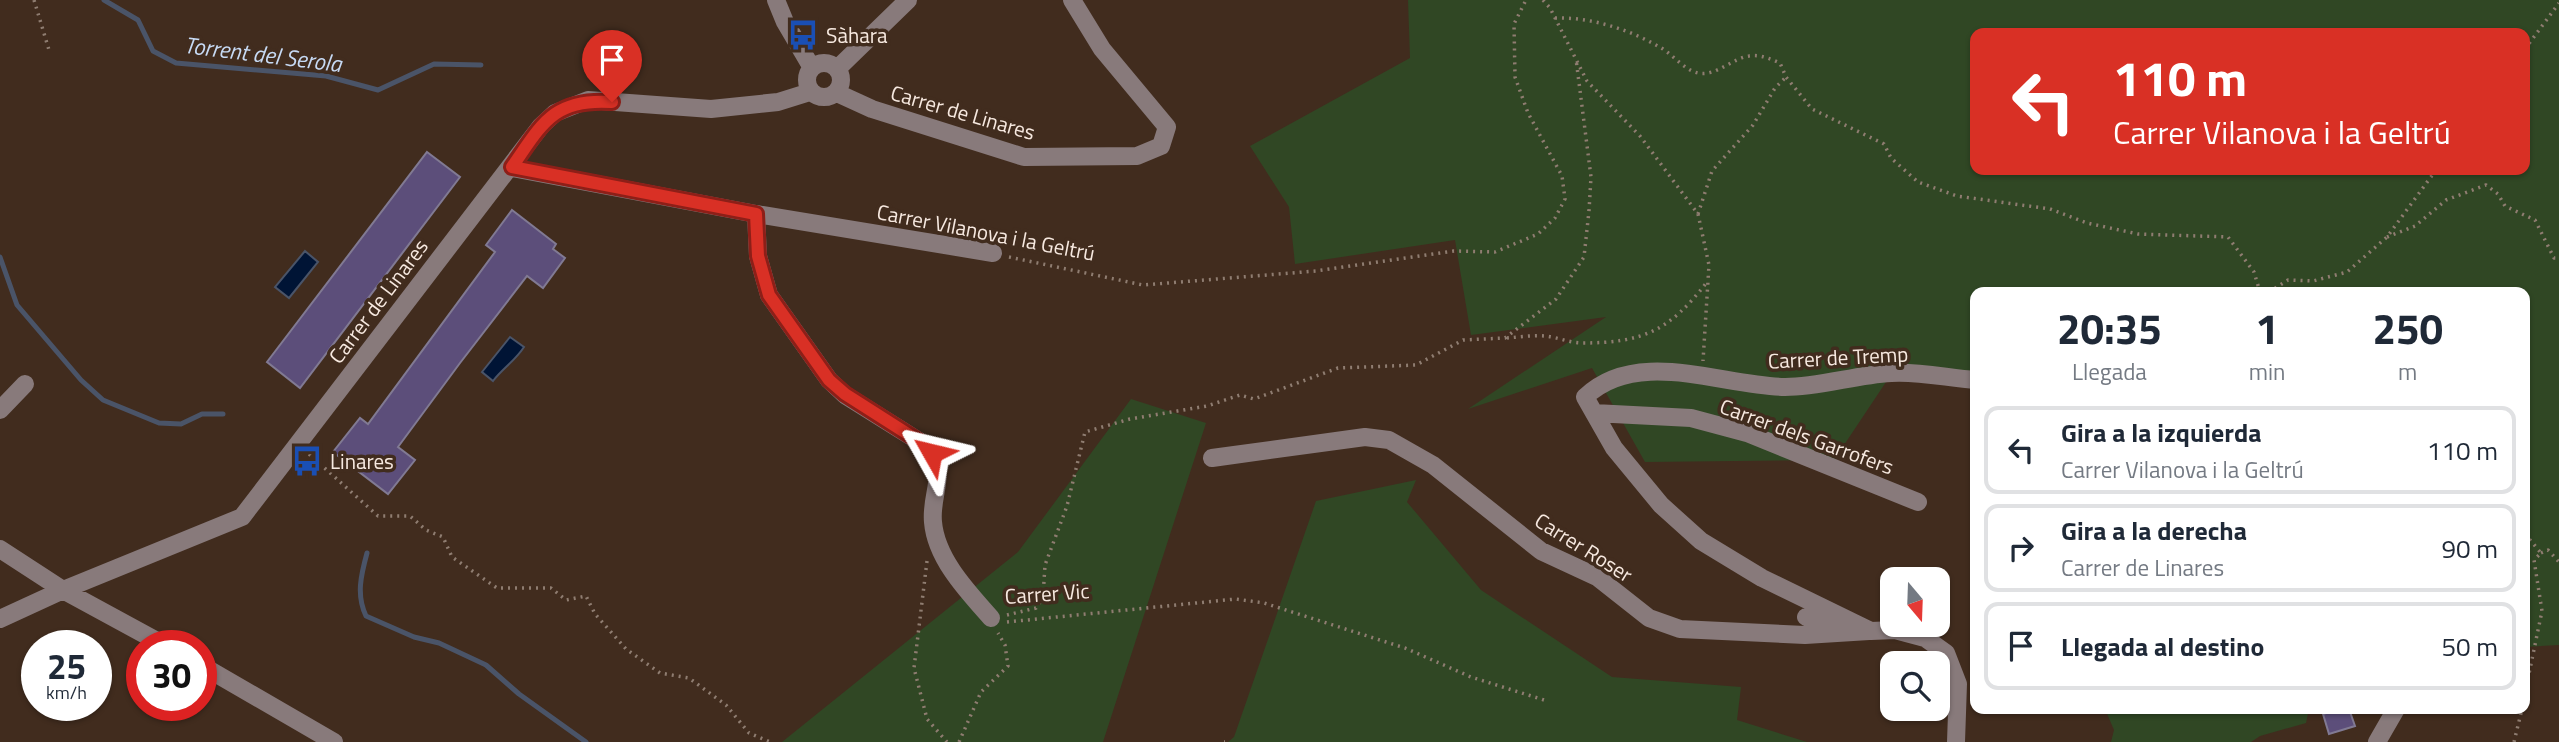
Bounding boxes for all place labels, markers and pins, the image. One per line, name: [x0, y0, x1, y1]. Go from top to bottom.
bus stop icon: Sàhara: [786, 18, 820, 52]
place label: Sàhara: [826, 19, 888, 51]
pin: [582, 30, 642, 102]
bus stop icon: Linares: [290, 444, 324, 478]
place label: Linares: [330, 445, 394, 477]

